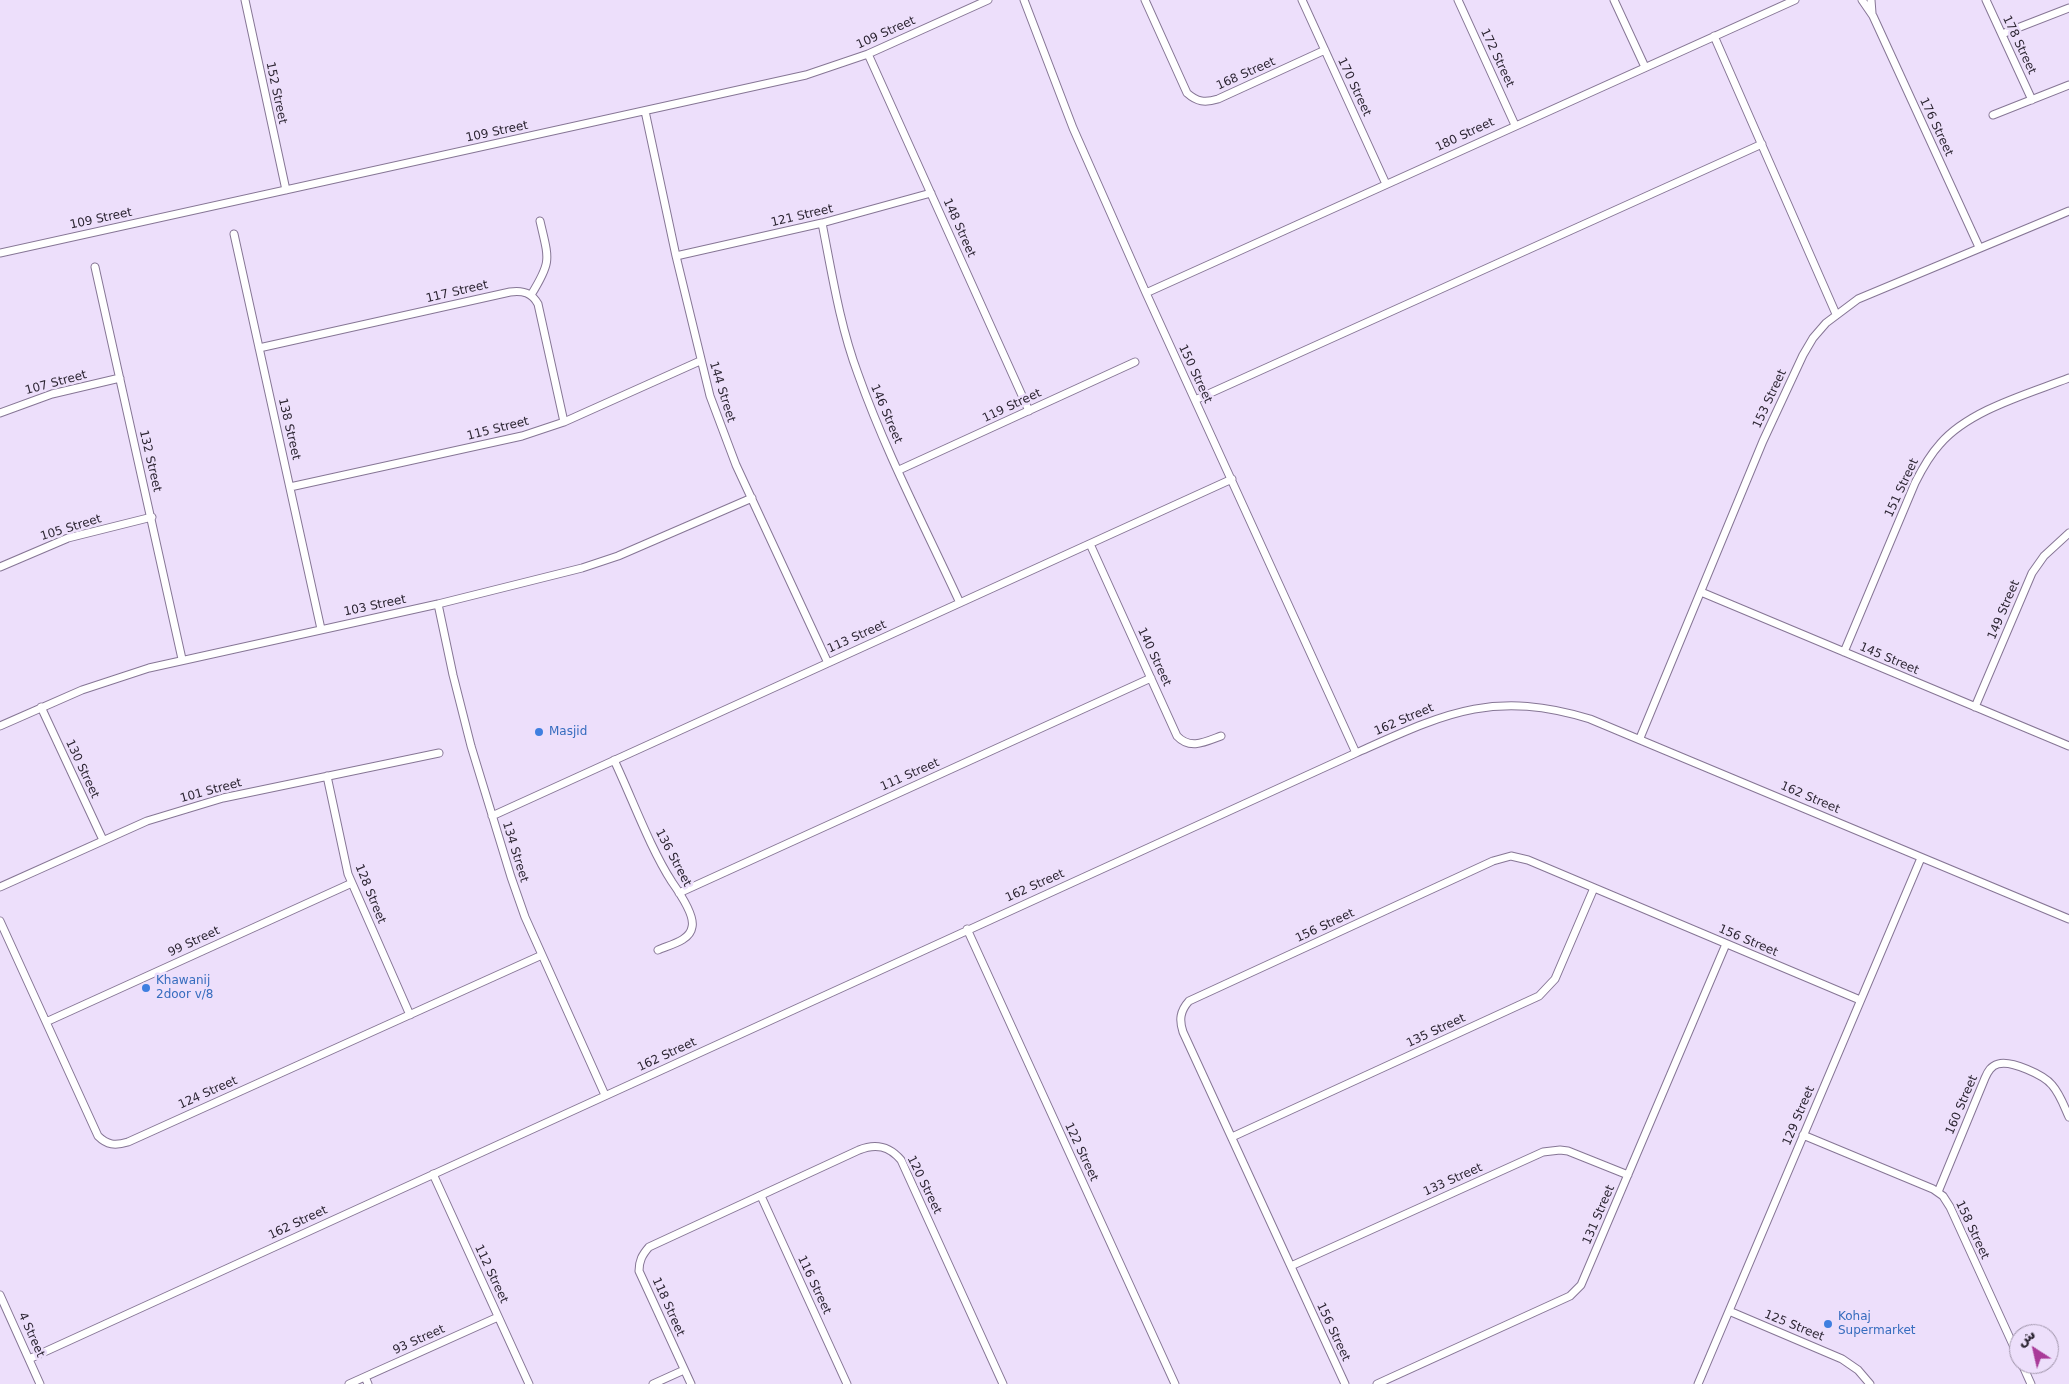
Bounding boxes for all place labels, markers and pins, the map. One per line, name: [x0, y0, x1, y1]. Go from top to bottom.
place label: Masjid: [549, 725, 587, 739]
marker: Masjid: [533, 726, 545, 738]
place label: Khawanij 2door v/8: [156, 974, 213, 1002]
marker: Khawanij 2door v/8: [140, 982, 152, 994]
place label: Kohaj Supermarket: [1838, 1310, 1916, 1338]
marker: Kohaj Supermarket: [1822, 1318, 1834, 1330]

